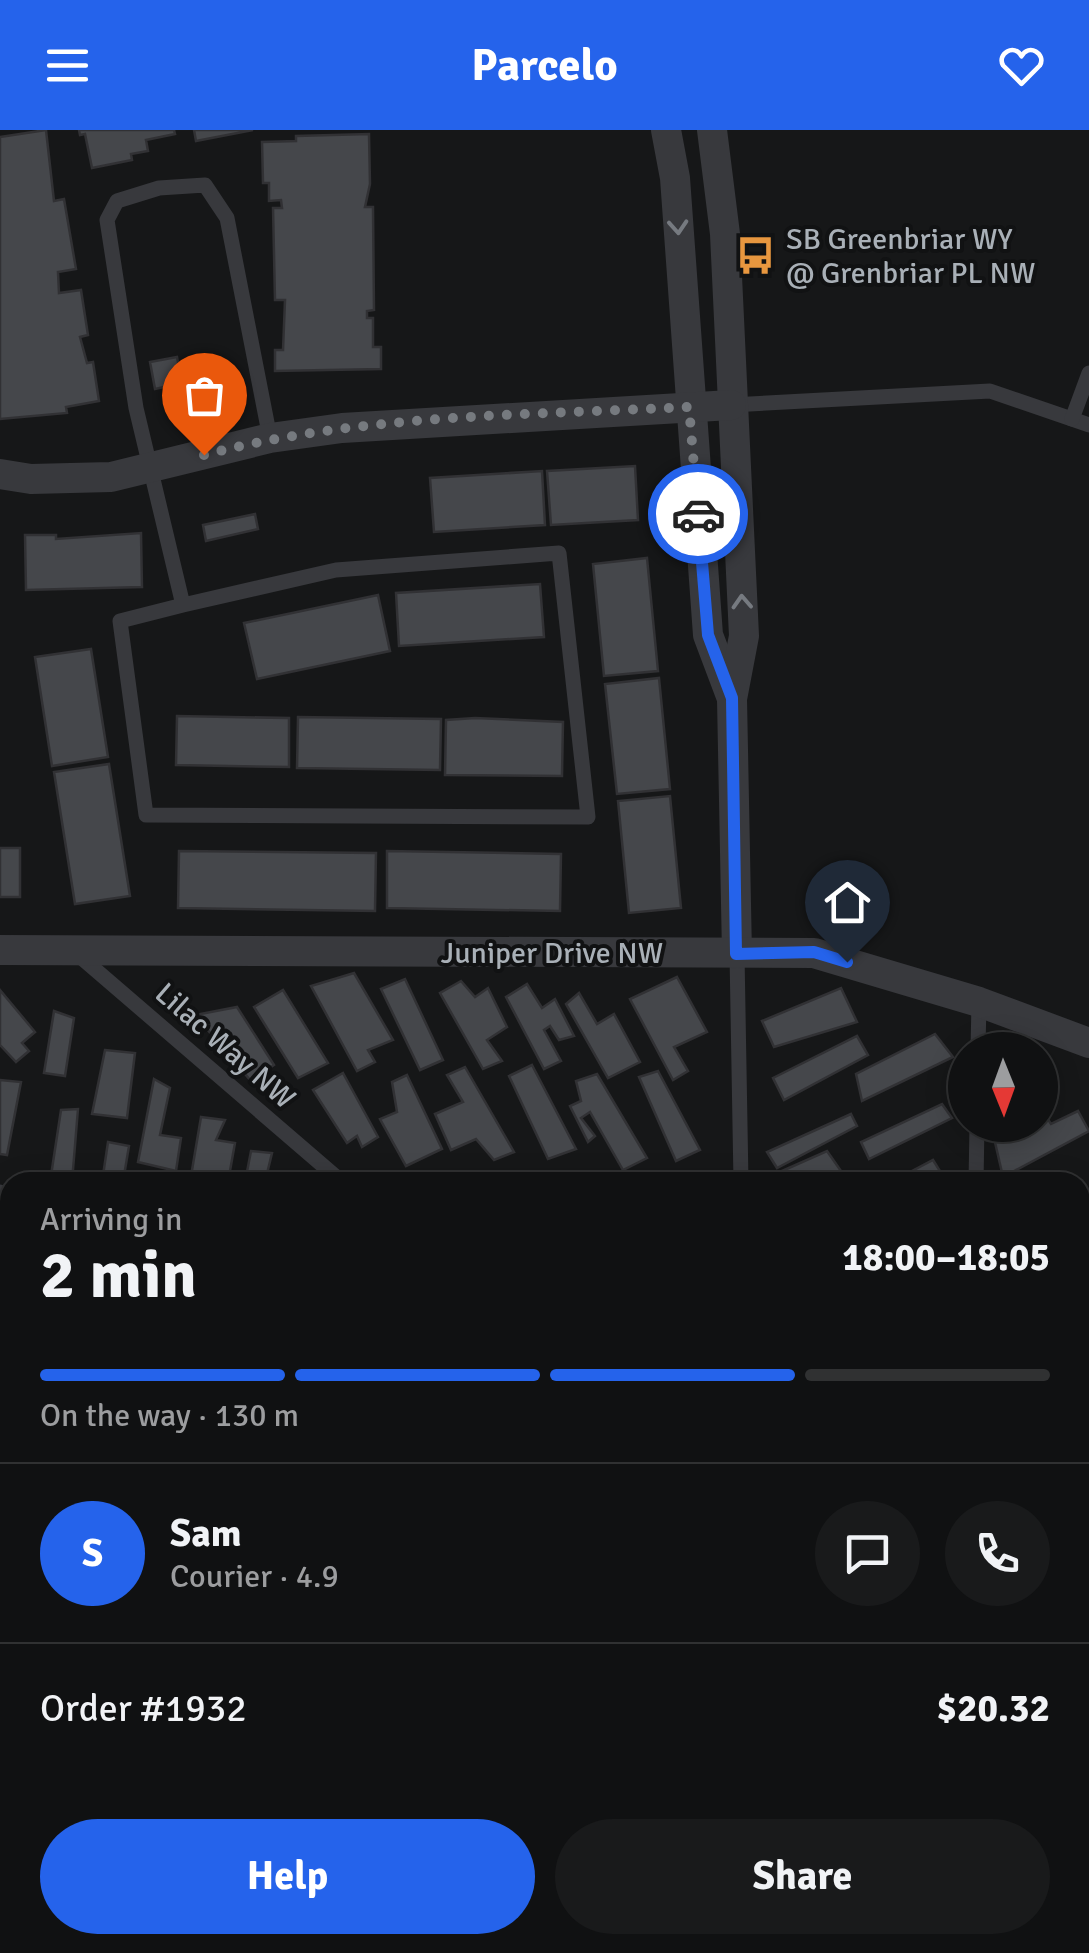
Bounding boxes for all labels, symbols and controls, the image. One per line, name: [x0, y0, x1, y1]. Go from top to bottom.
icon: menu: [40, 38, 95, 93]
text: Parcelo: [471, 38, 618, 93]
icon: heart: [994, 38, 1049, 93]
one-way arrow: [667, 219, 688, 235]
place label: SB Greenbriar WY @ Grenbriar PL NW: [786, 221, 1035, 292]
bus stop icon: SB Greenbriar WY @ Grenbriar PL NW: [735, 235, 777, 277]
pin: [162, 353, 247, 456]
icon: bag: [177, 368, 232, 423]
courier: [648, 464, 748, 564]
icon: car: [671, 487, 726, 542]
one-way arrow: [732, 594, 753, 610]
pin: [805, 860, 890, 963]
icon: home: [820, 875, 875, 930]
street label: Juniper Drive NW: [441, 935, 663, 972]
street label: Lilac Way NW: [147, 975, 303, 1117]
north arrow: [948, 1032, 1058, 1142]
map controls: [948, 1032, 1058, 1142]
text: Arriving in: [40, 1200, 182, 1239]
text: 18:00–18:05: [842, 1234, 1050, 1281]
text: 2 min: [40, 1236, 197, 1316]
text: On the way · 130 m: [40, 1396, 299, 1435]
button: chat: [815, 1501, 920, 1606]
button: phone: [945, 1501, 1050, 1606]
text: Sam: [170, 1510, 241, 1557]
text: S: [82, 1530, 103, 1577]
text: Courier · 4.9: [170, 1557, 339, 1596]
text: Order #1932: [40, 1685, 247, 1732]
text: $20.32: [937, 1685, 1050, 1732]
button: Help: [40, 1819, 535, 1934]
button: Share: [555, 1819, 1050, 1934]

